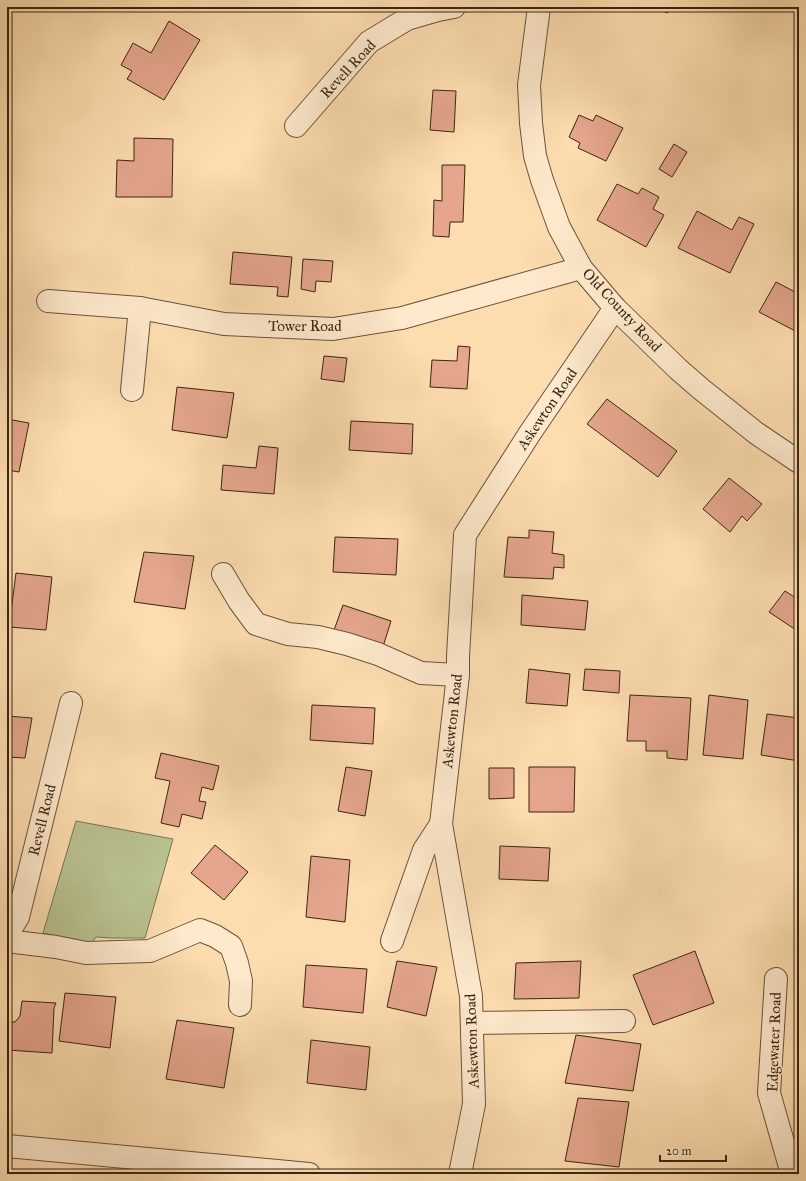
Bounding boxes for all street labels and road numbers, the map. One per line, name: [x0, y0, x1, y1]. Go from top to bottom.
street label: Revell Road: [316, 36, 380, 102]
street label: Old County Road: [579, 264, 666, 356]
street label: Tower Road: [268, 317, 342, 335]
street label: Askewton Road: [512, 364, 581, 454]
street label: Askewton Road: [438, 672, 466, 770]
street label: Revell Road: [24, 782, 60, 858]
street label: Edgewater Road: [763, 991, 785, 1092]
street label: Askewton Road: [461, 993, 483, 1090]

